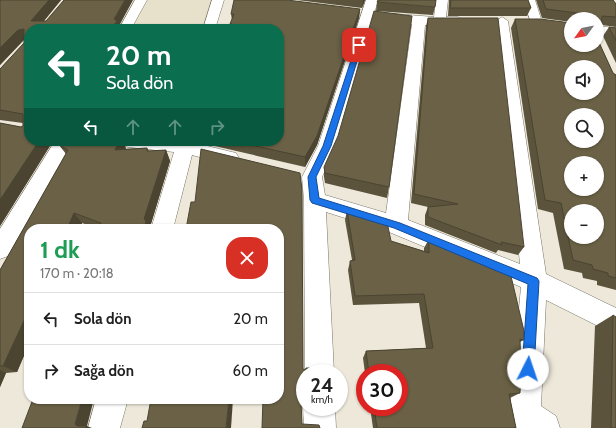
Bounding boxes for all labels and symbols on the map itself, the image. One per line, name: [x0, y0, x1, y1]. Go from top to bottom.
north arrow: [564, 12, 604, 52]
pin: [342, 28, 376, 62]
position arrow: [507, 348, 549, 390]
speed limit sign: 30: [356, 364, 408, 416]

